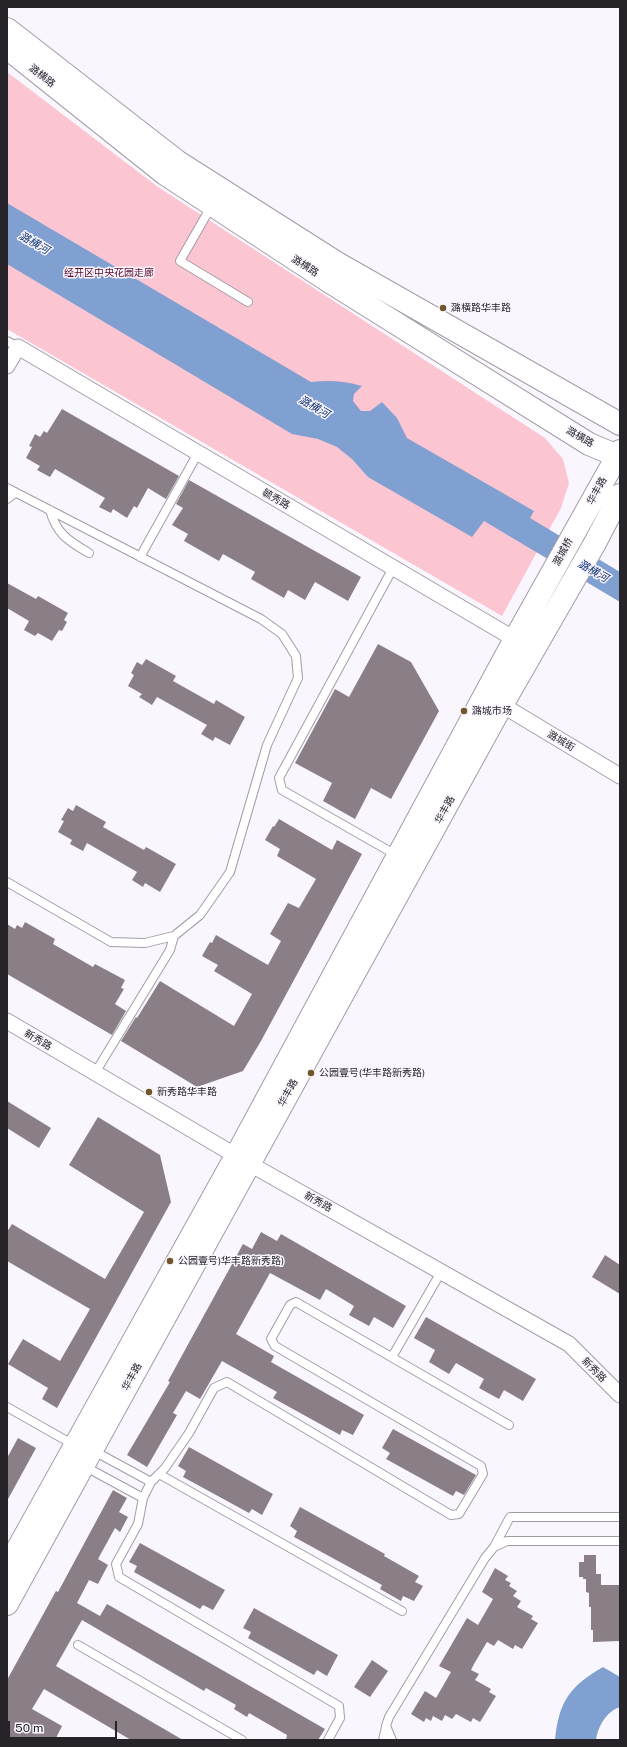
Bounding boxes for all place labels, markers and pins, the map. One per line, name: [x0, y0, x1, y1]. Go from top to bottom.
place label: 潞横路华丰路: [451, 302, 511, 314]
marker: 潞横路华丰路: [438, 303, 448, 313]
place label: 潞城市场: [472, 705, 512, 717]
marker: 潞城市场: [459, 706, 469, 716]
place label: 公园壹号(华丰路新秀路): [319, 1067, 425, 1079]
marker: 公园壹号(华丰路新秀路): [306, 1068, 316, 1078]
place label: 新秀路华丰路: [157, 1086, 217, 1098]
marker: 新秀路华丰路: [144, 1087, 154, 1097]
place label: 公园壹号)华丰路新秀路): [178, 1255, 284, 1267]
marker: 公园壹号)华丰路新秀路): [165, 1256, 175, 1266]

